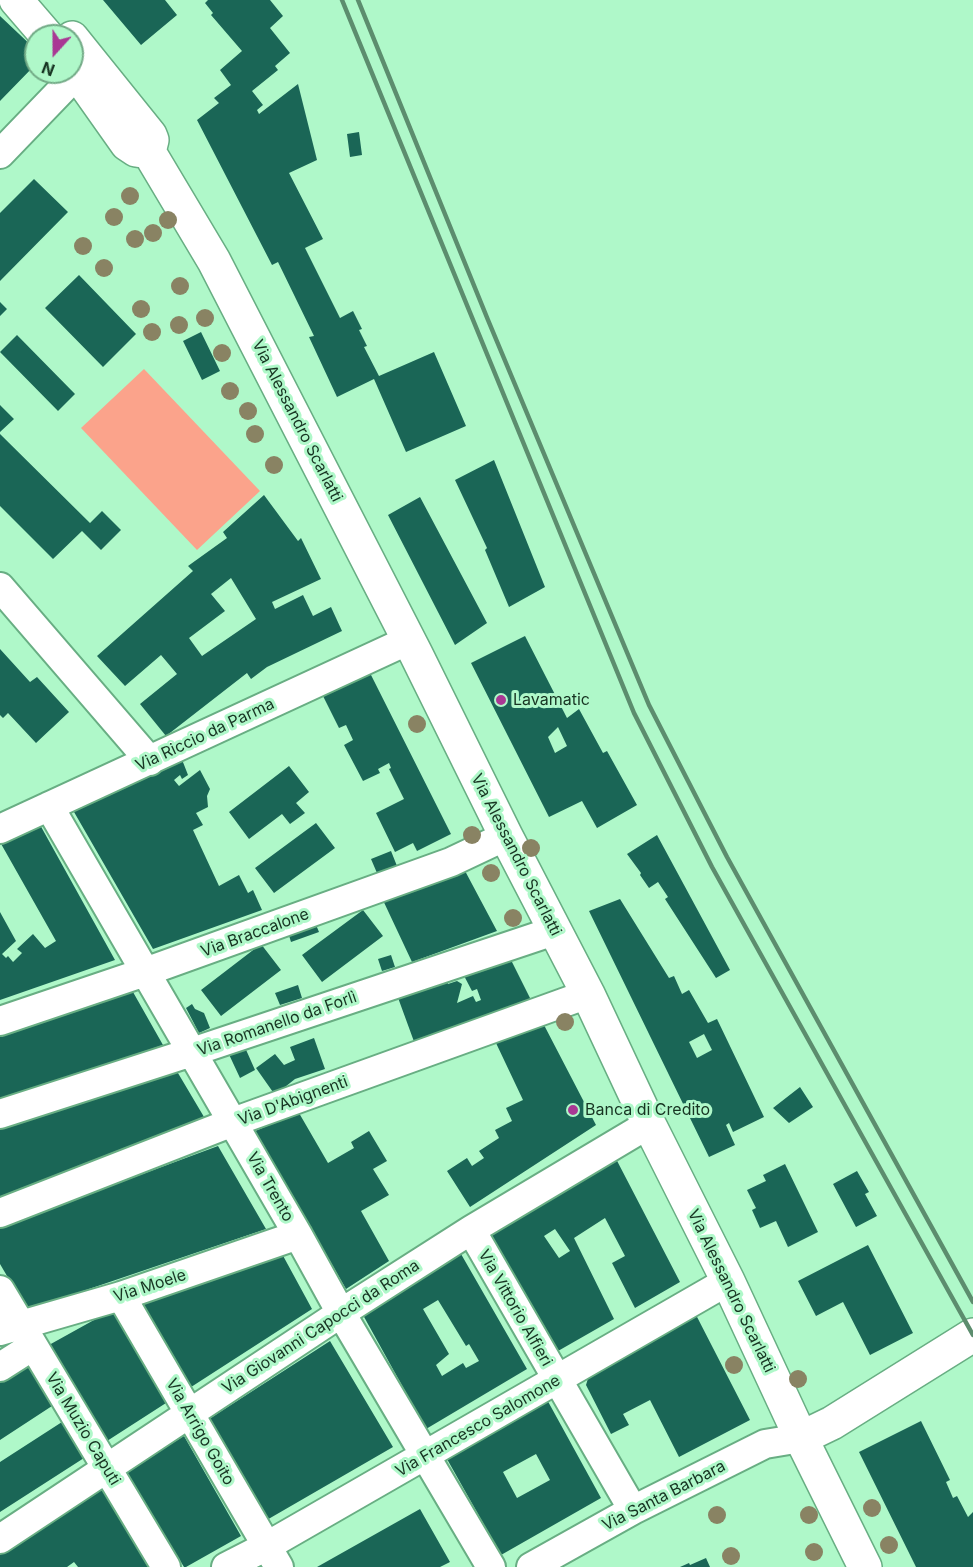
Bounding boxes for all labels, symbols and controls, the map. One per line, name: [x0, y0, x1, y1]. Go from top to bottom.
north arrow: [24, 24, 84, 84]
text: N: [39, 57, 58, 80]
street label: Via Alessandro Scarlatti: [248, 337, 346, 505]
place label: Lavamatic: [513, 690, 590, 710]
marker: Lavamatic: [494, 693, 508, 707]
street label: Via Riccio da Parma: [133, 694, 277, 776]
street label: Via Alessandro Scarlatti: [467, 771, 565, 939]
street label: Via Braccalone: [198, 905, 312, 961]
street label: Via Romanello da Forlì: [195, 988, 359, 1060]
street label: Via D'Abignenti: [236, 1072, 350, 1130]
place label: Banca di Credito: [585, 1100, 710, 1120]
marker: Banca di Credito: [566, 1103, 580, 1117]
street label: Via Trento: [242, 1149, 298, 1225]
street label: Via Alessandro Scarlatti: [683, 1206, 779, 1376]
street label: Via Vittorio Alfieri: [474, 1246, 556, 1370]
street label: Via Giovanni Capocci da Roma: [219, 1256, 423, 1398]
street label: Via Moele: [111, 1265, 189, 1307]
street label: Via Muzio Caputi: [42, 1369, 124, 1489]
street label: Via Francesco Salomone: [392, 1371, 564, 1481]
street label: Via Arrigo Goito: [162, 1375, 238, 1489]
street label: Via Santa Barbara: [599, 1457, 729, 1535]

